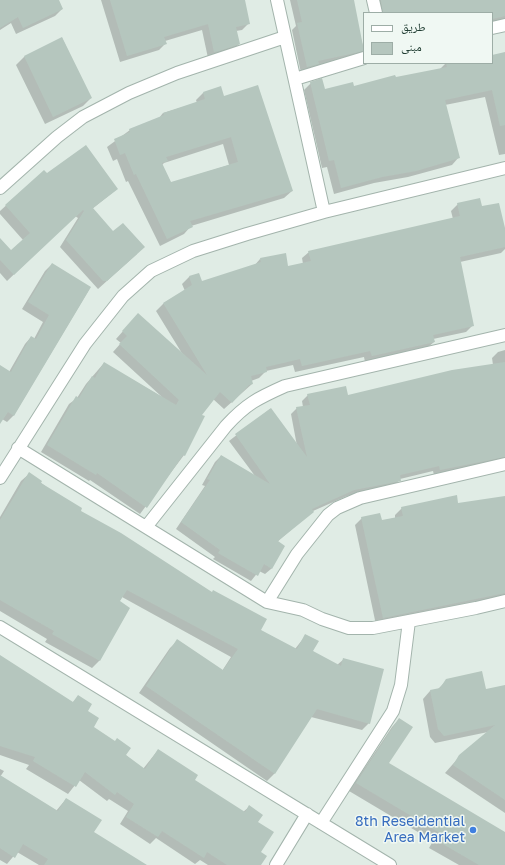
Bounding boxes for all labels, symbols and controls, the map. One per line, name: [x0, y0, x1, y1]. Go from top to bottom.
legend: [363, 12, 493, 64]
text: طريق: [401, 19, 426, 34]
text: مبنى: [401, 39, 422, 54]
place label: 8th Reseidential Area Market: [355, 814, 465, 846]
marker: 8th Reseidential Area Market: [468, 825, 478, 835]

